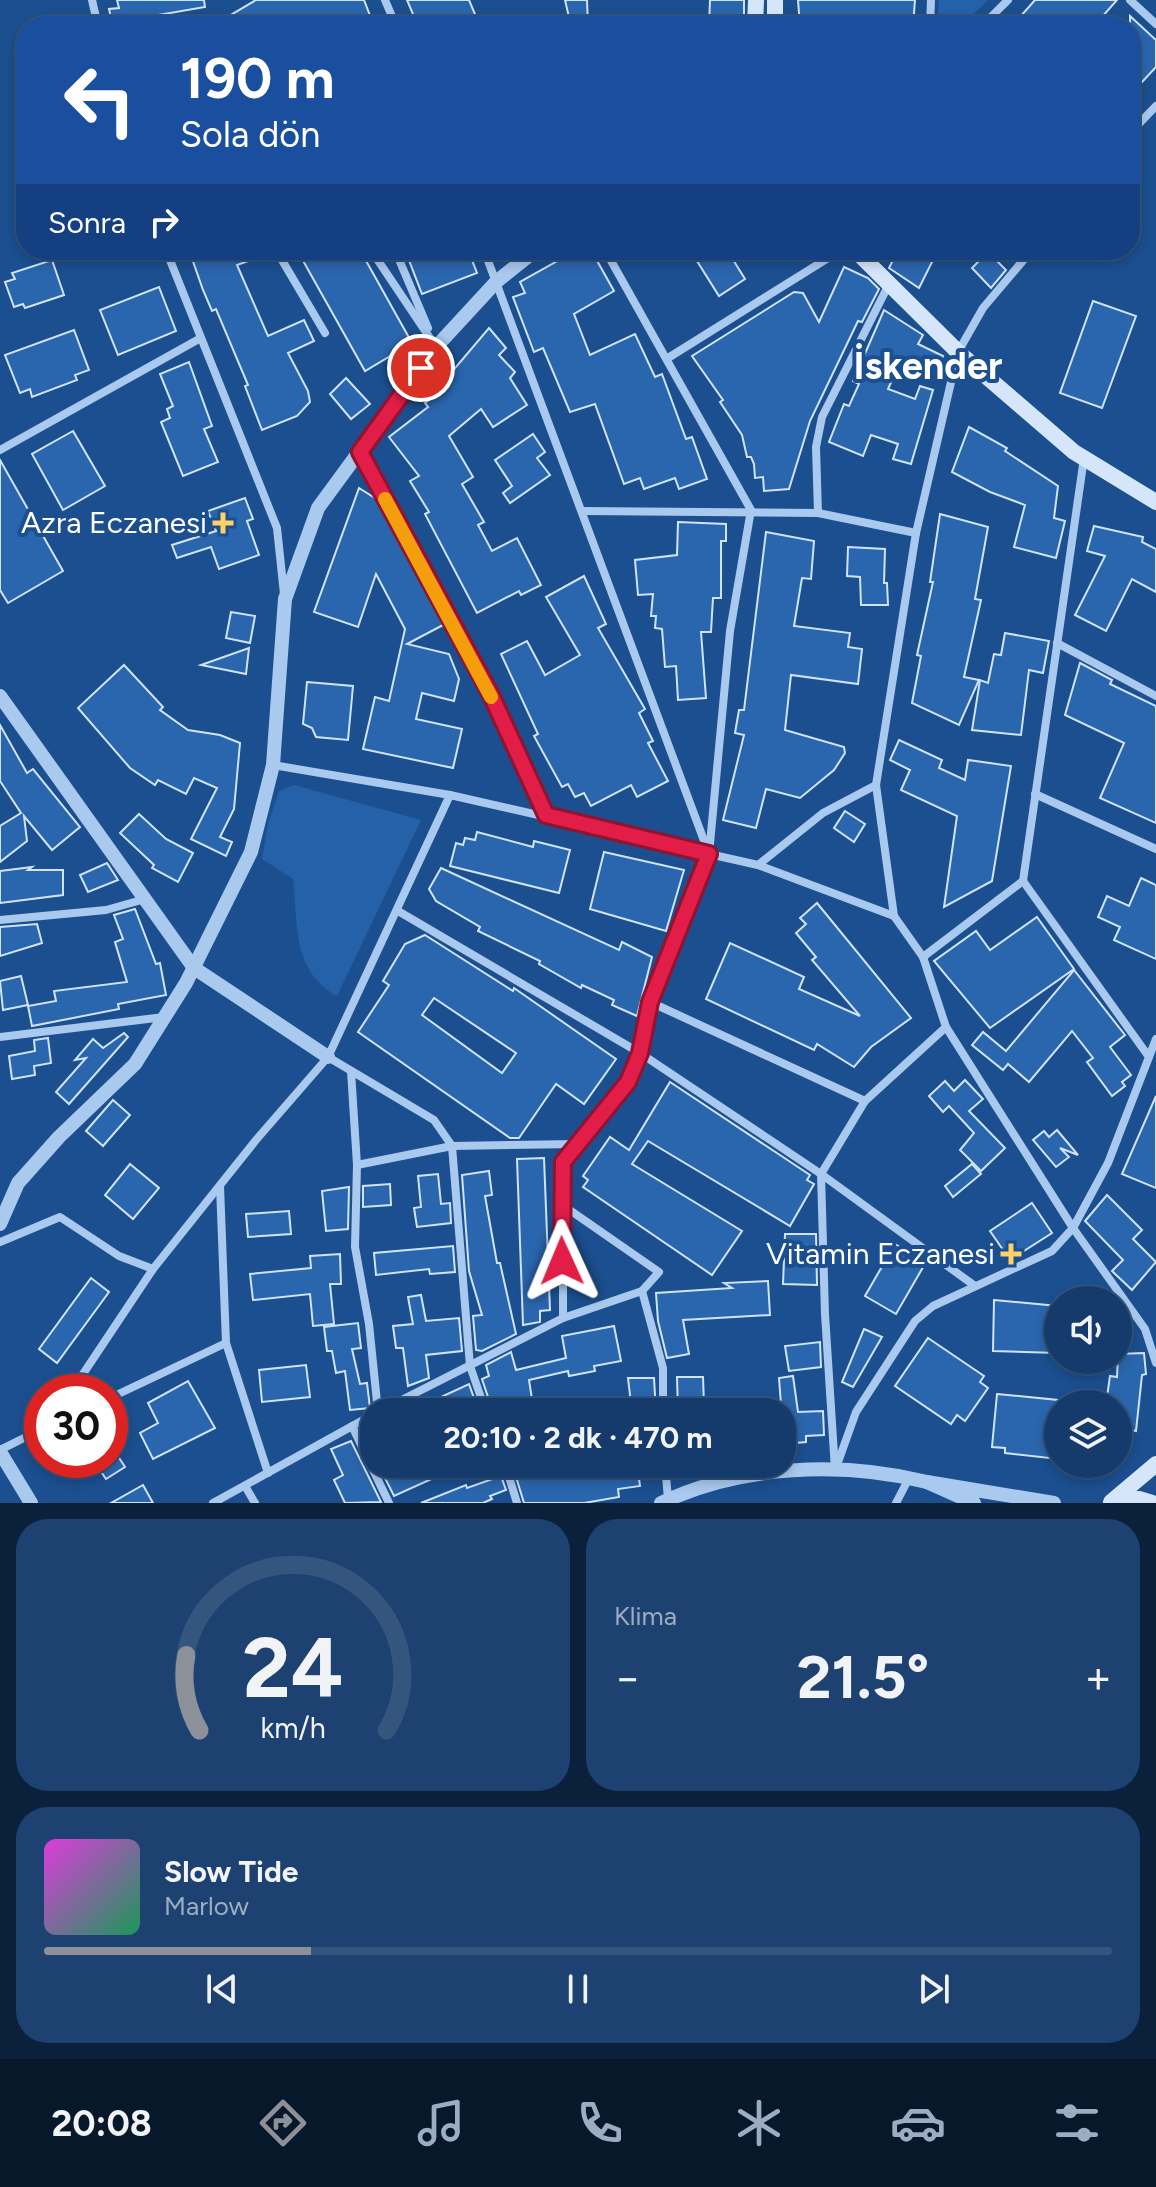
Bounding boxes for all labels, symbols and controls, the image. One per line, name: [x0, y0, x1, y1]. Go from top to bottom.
text: 190 m: [180, 45, 335, 112]
icon: left: [48, 48, 152, 152]
text: Sola dön: [180, 113, 320, 156]
icon: right: [142, 200, 186, 244]
text: Sonra: [48, 204, 126, 241]
pin: [387, 334, 455, 402]
district label: İskender: [854, 343, 1002, 389]
icon: arrive: [399, 346, 443, 390]
place label: Azra Eczanesi: [21, 504, 207, 541]
marker: Azra Eczanesi: [214, 514, 232, 532]
position arrow: [520, 1219, 604, 1303]
place label: Vitamin Eczanesi: [766, 1235, 995, 1272]
marker: Vitamin Eczanesi: [1002, 1245, 1020, 1263]
map controls: [1044, 1286, 1132, 1478]
button: sound: [1044, 1286, 1132, 1374]
speed limit sign: 30: [24, 1374, 128, 1478]
button: layers: [1044, 1390, 1132, 1478]
text: 20:10 · 2 dk · 470 m: [443, 1419, 713, 1456]
text: Klima: [614, 1600, 677, 1632]
text: 24: [243, 1618, 343, 1718]
text: 21.5°: [797, 1641, 929, 1713]
text: −: [614, 1651, 641, 1704]
text: +: [1085, 1651, 1112, 1704]
text: km/h: [260, 1711, 326, 1745]
text: Slow Tide: [164, 1853, 298, 1890]
text: Marlow: [164, 1890, 249, 1922]
icon: previous: [200, 1967, 244, 2011]
icon: pause: [556, 1967, 600, 2011]
icon: next: [912, 1967, 956, 2011]
icon: directions: [255, 2095, 311, 2151]
icon: music: [413, 2095, 469, 2151]
icon: phone: [572, 2095, 628, 2151]
icon: climate: [731, 2095, 787, 2151]
icon: car: [890, 2095, 946, 2151]
icon: filters: [1049, 2095, 1105, 2151]
text: 20:08: [51, 2102, 152, 2145]

